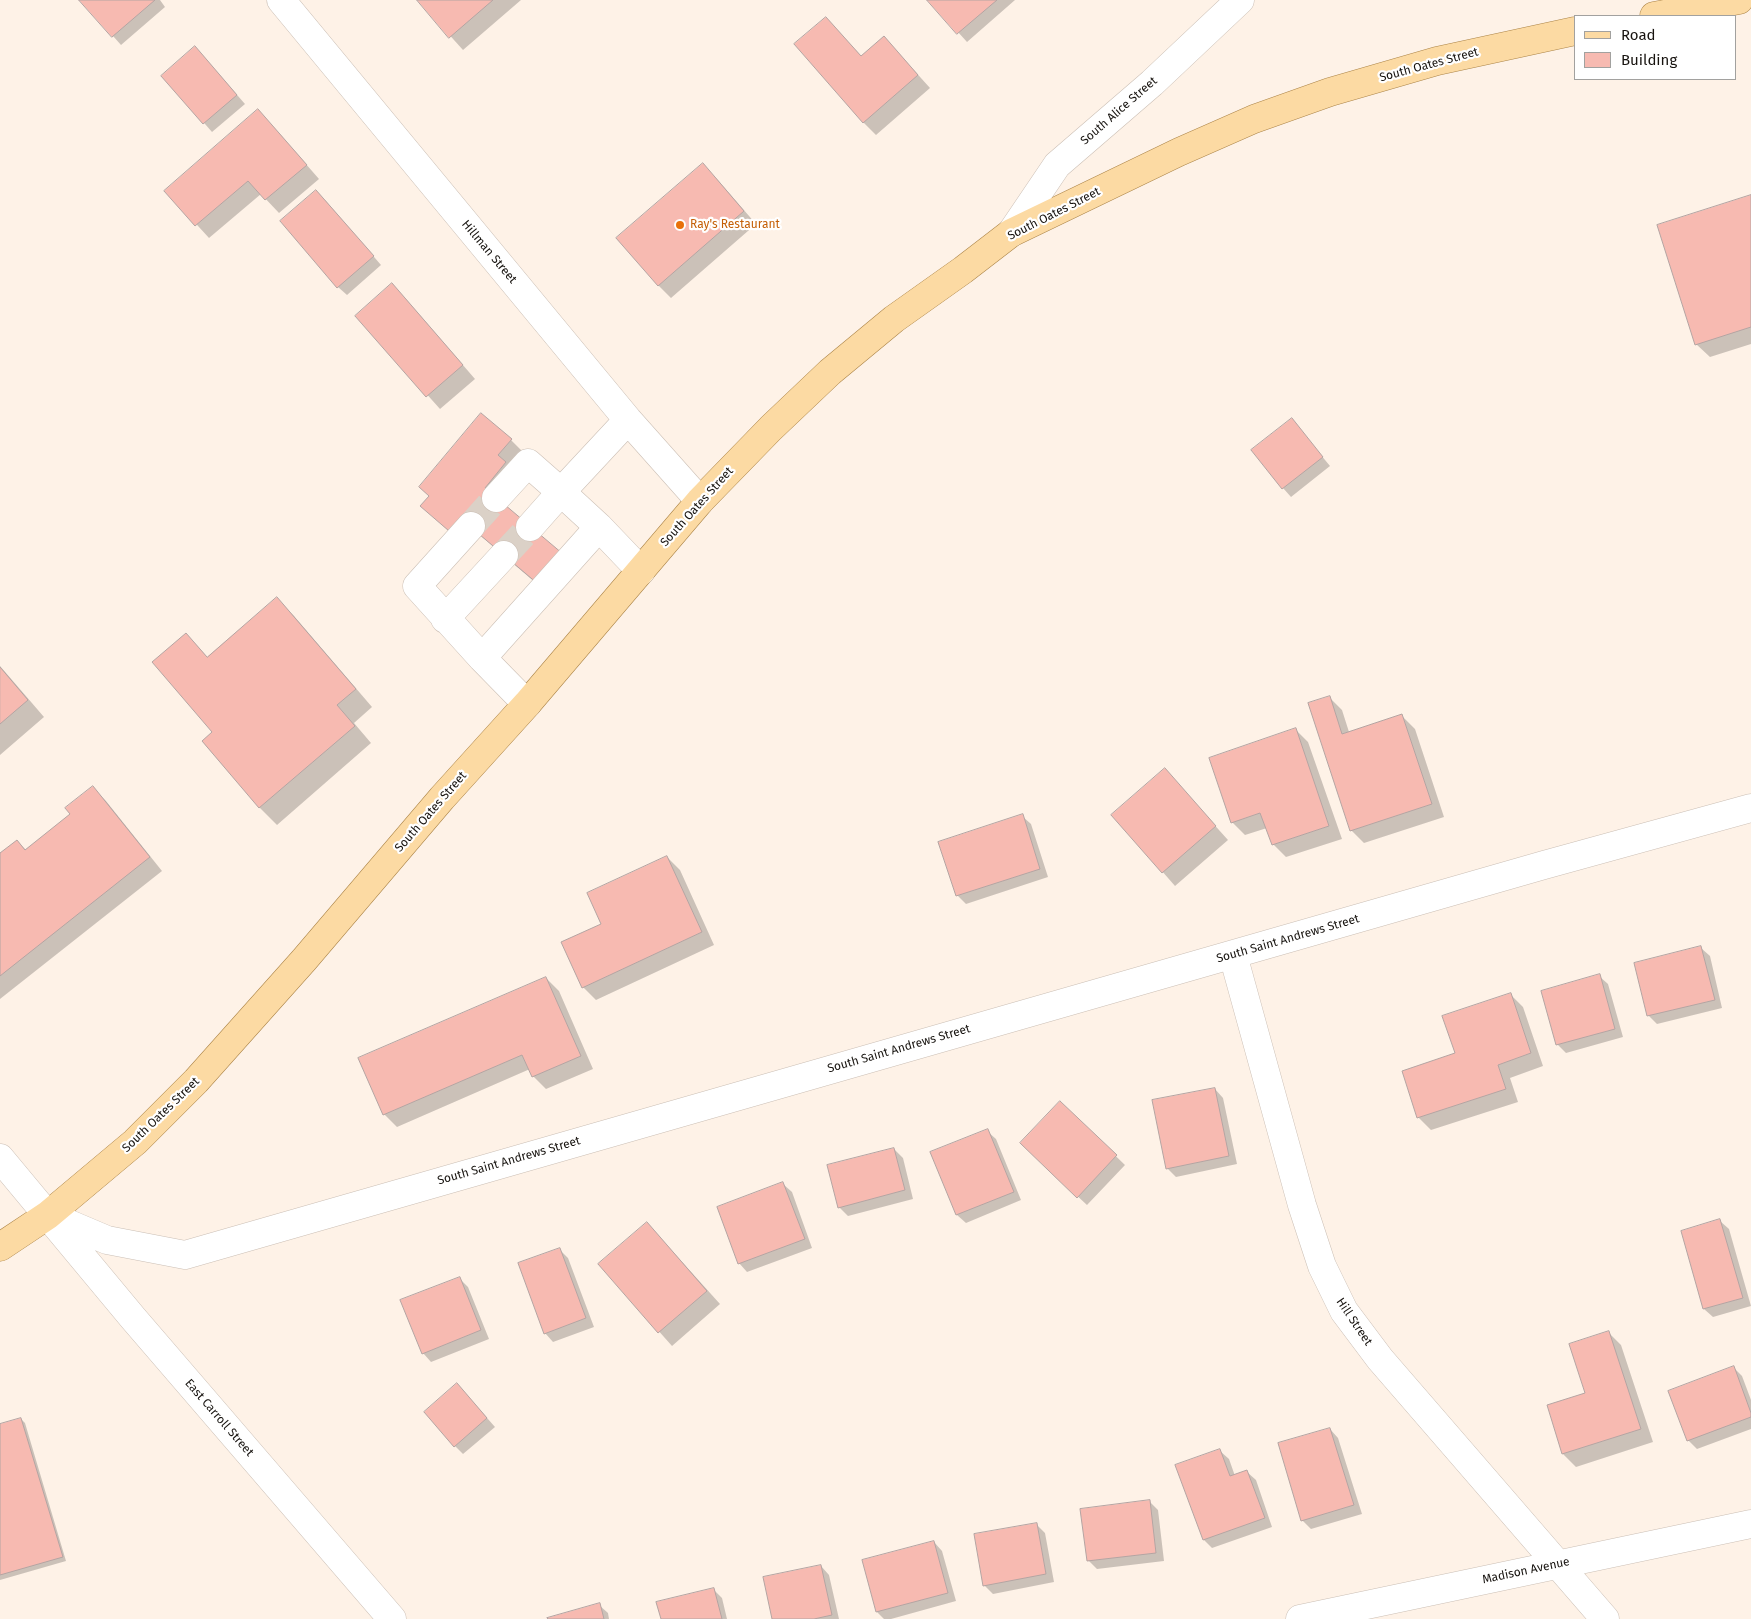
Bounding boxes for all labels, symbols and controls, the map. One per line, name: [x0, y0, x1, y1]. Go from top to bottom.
legend: [1574, 15, 1736, 80]
text: Road: [1621, 26, 1656, 44]
street label: South Oates Street: [1378, 45, 1480, 85]
text: Building: [1621, 51, 1677, 69]
street label: South Alice Street: [1078, 74, 1160, 148]
street label: South Oates Street: [1005, 184, 1103, 244]
street label: Hillman Street: [458, 217, 520, 287]
place label: Ray's Restaurant: [690, 218, 780, 232]
marker: Ray's Restaurant: [674, 219, 686, 231]
street label: South Oates Street: [658, 464, 736, 550]
street label: South Oates Street: [392, 769, 470, 855]
street label: South Saint Andrews Street: [1215, 912, 1361, 966]
street label: South Saint Andrews Street: [826, 1022, 972, 1076]
street label: South Oates Street: [119, 1074, 203, 1156]
street label: South Saint Andrews Street: [436, 1134, 582, 1188]
street label: Hill Street: [1333, 1295, 1375, 1349]
street label: East Carroll Street: [182, 1376, 256, 1460]
street label: Madison Avenue: [1481, 1555, 1571, 1587]

